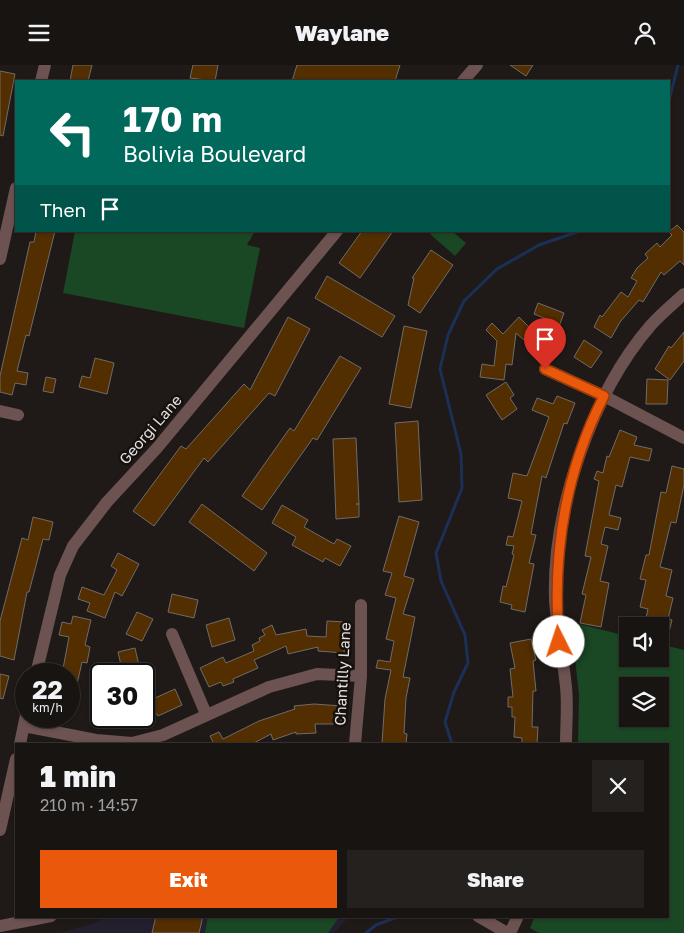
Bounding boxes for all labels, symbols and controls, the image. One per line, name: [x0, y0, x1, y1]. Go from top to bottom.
icon: menu: [25, 19, 53, 47]
text: Waylane: [295, 19, 389, 46]
icon: person: [631, 19, 659, 47]
text: 170 m: [123, 98, 222, 140]
icon: left: [40, 100, 105, 165]
text: Bolivia Boulevard: [123, 140, 306, 167]
icon: arrive: [96, 195, 124, 223]
text: Then: [40, 198, 86, 221]
pin: [524, 318, 566, 369]
icon: arrive: [531, 325, 559, 353]
street label: Georgi Lane: [115, 390, 185, 467]
position arrow: [532, 615, 584, 667]
map controls: [619, 617, 669, 727]
button: sound: [619, 617, 669, 667]
street label: Chantilly Lane: [330, 622, 354, 726]
speed limit sign: 30: [90, 663, 155, 728]
text: 22: [32, 674, 63, 705]
button: layers: [619, 677, 669, 727]
text: km/h: [32, 700, 63, 715]
text: 1 min: [40, 758, 116, 794]
button: close: [592, 760, 644, 812]
text: 210 m · 14:57: [40, 795, 138, 815]
button: Exit: [40, 850, 337, 908]
button: Share: [347, 850, 644, 908]

